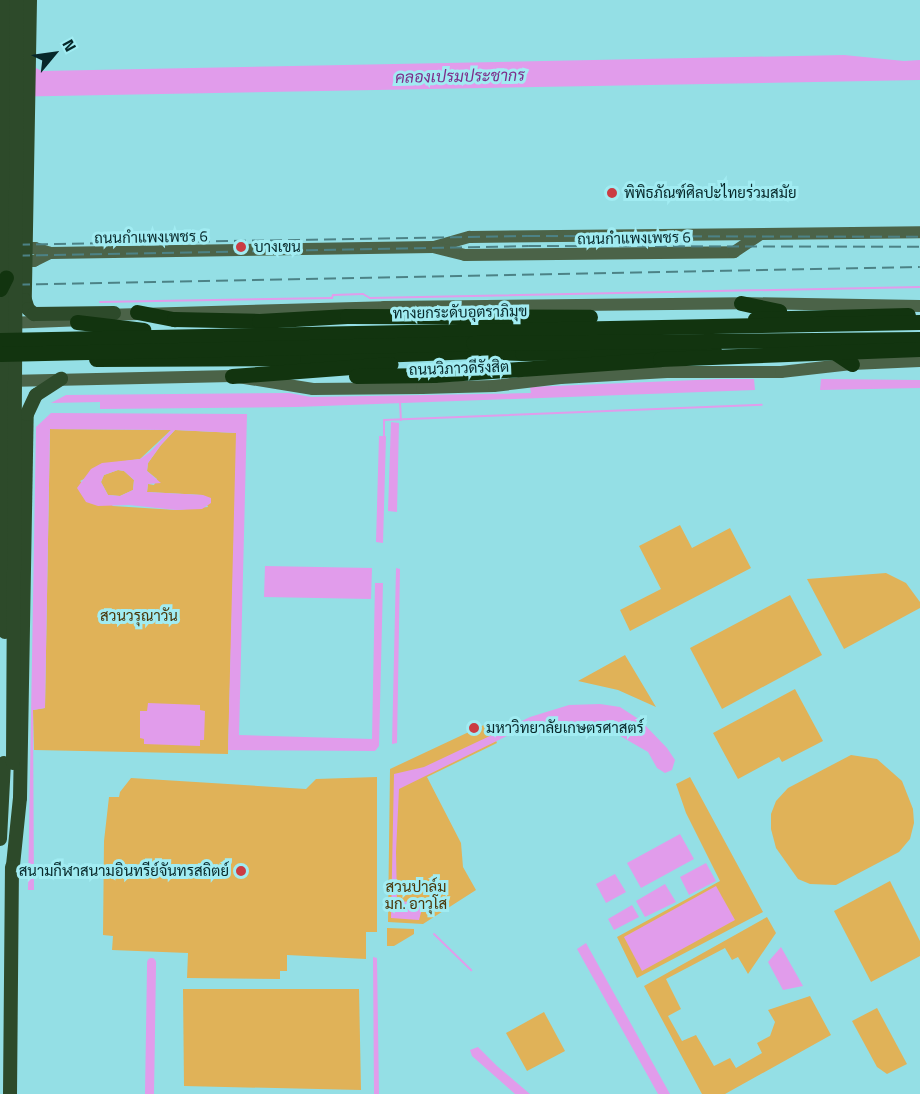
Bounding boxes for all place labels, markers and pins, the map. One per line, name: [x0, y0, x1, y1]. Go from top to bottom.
place label: พิพิธภัณฑ์ศิลปะไทยร่วมสมัย: [624, 184, 797, 202]
marker: พิพิธภัณฑ์ศิลปะไทยร่วมสมัย: [605, 186, 619, 200]
marker: บางเขน: [232, 238, 250, 256]
place label: บางเขน: [254, 238, 301, 256]
place label: มหาวิทยาลัยเกษตรศาสตร์: [486, 719, 644, 737]
marker: มหาวิทยาลัยเกษตรศาสตร์: [467, 721, 481, 735]
place label: สนามกีฬาสนามอินทรีย์จันทรสถิตย์: [19, 862, 229, 880]
marker: สนามกีฬาสนามอินทรีย์จันทรสถิตย์: [234, 864, 248, 878]

